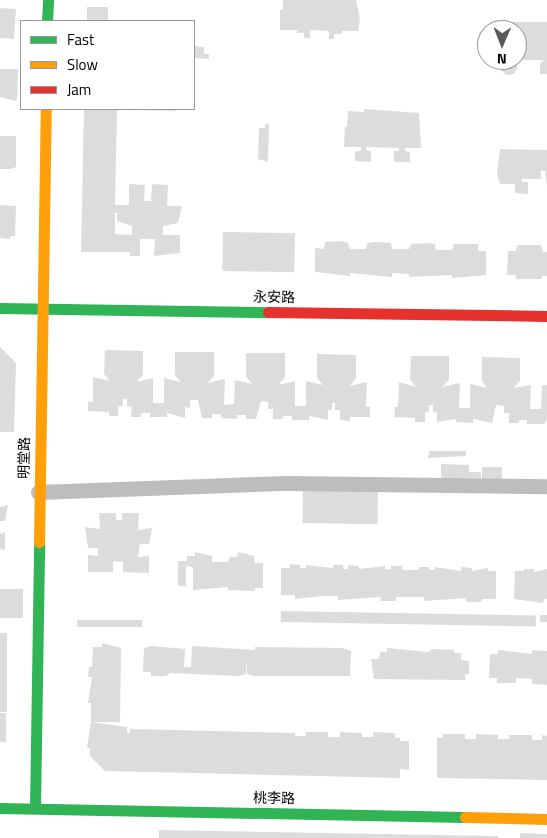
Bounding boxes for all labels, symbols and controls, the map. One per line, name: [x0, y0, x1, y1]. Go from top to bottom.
legend: [20, 20, 195, 110]
north arrow: [477, 20, 527, 70]
text: Fast: [67, 28, 94, 51]
text: N: [497, 49, 507, 70]
text: Slow: [67, 53, 98, 76]
text: Jam: [67, 78, 91, 101]
street label: 永安路: [253, 288, 295, 306]
street label: 明堂路: [15, 437, 33, 479]
street label: 桃李路: [253, 789, 295, 807]

